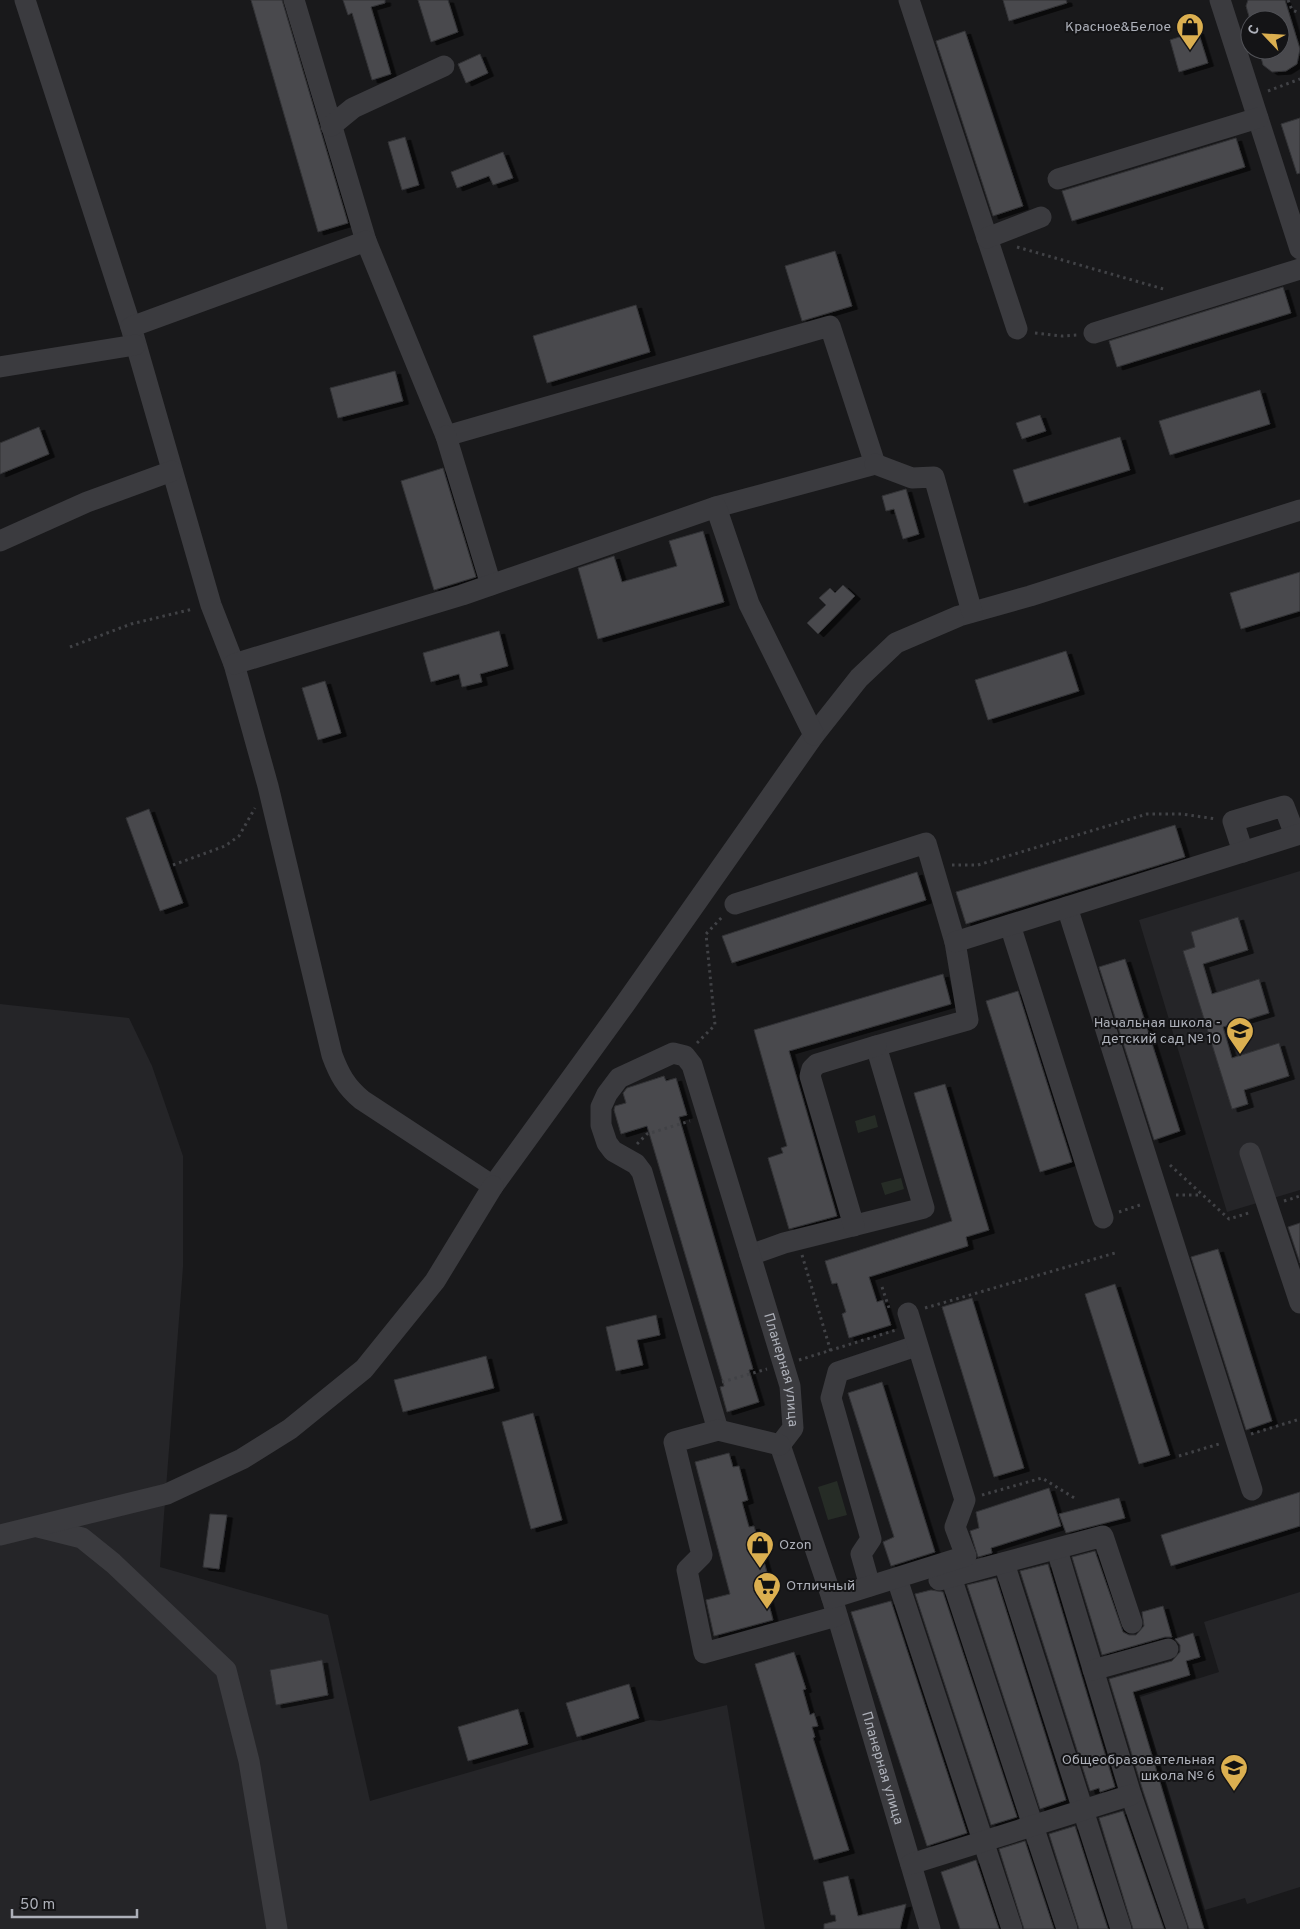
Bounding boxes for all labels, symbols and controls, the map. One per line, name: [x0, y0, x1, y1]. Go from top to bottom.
north arrow: [1240, 10, 1290, 60]
shop icon: Красное&Белое: [1175, 12, 1205, 51]
place label: Красное&Белое: [1065, 19, 1171, 36]
text: С: [1245, 22, 1264, 38]
place label: Начальная школа - детский сад № 10: [1094, 1015, 1221, 1048]
school or university icon: Начальная школа - детский сад № 10: [1225, 1016, 1255, 1055]
street label: Планерная улица: [760, 1311, 801, 1427]
shop icon: Ozon: [745, 1530, 775, 1569]
place label: Ozon: [779, 1537, 812, 1554]
supermarket icon: Отличный: [752, 1571, 782, 1610]
place label: Отличный: [786, 1578, 855, 1595]
street label: Планерная улица: [858, 1710, 907, 1827]
place label: Общеобразовательная школа № 6: [1062, 1752, 1215, 1785]
school or university icon: Общеобразовательная школа № 6: [1219, 1753, 1249, 1792]
scale bar: [12, 1886, 138, 1918]
text: 50 m: [20, 1896, 55, 1915]

